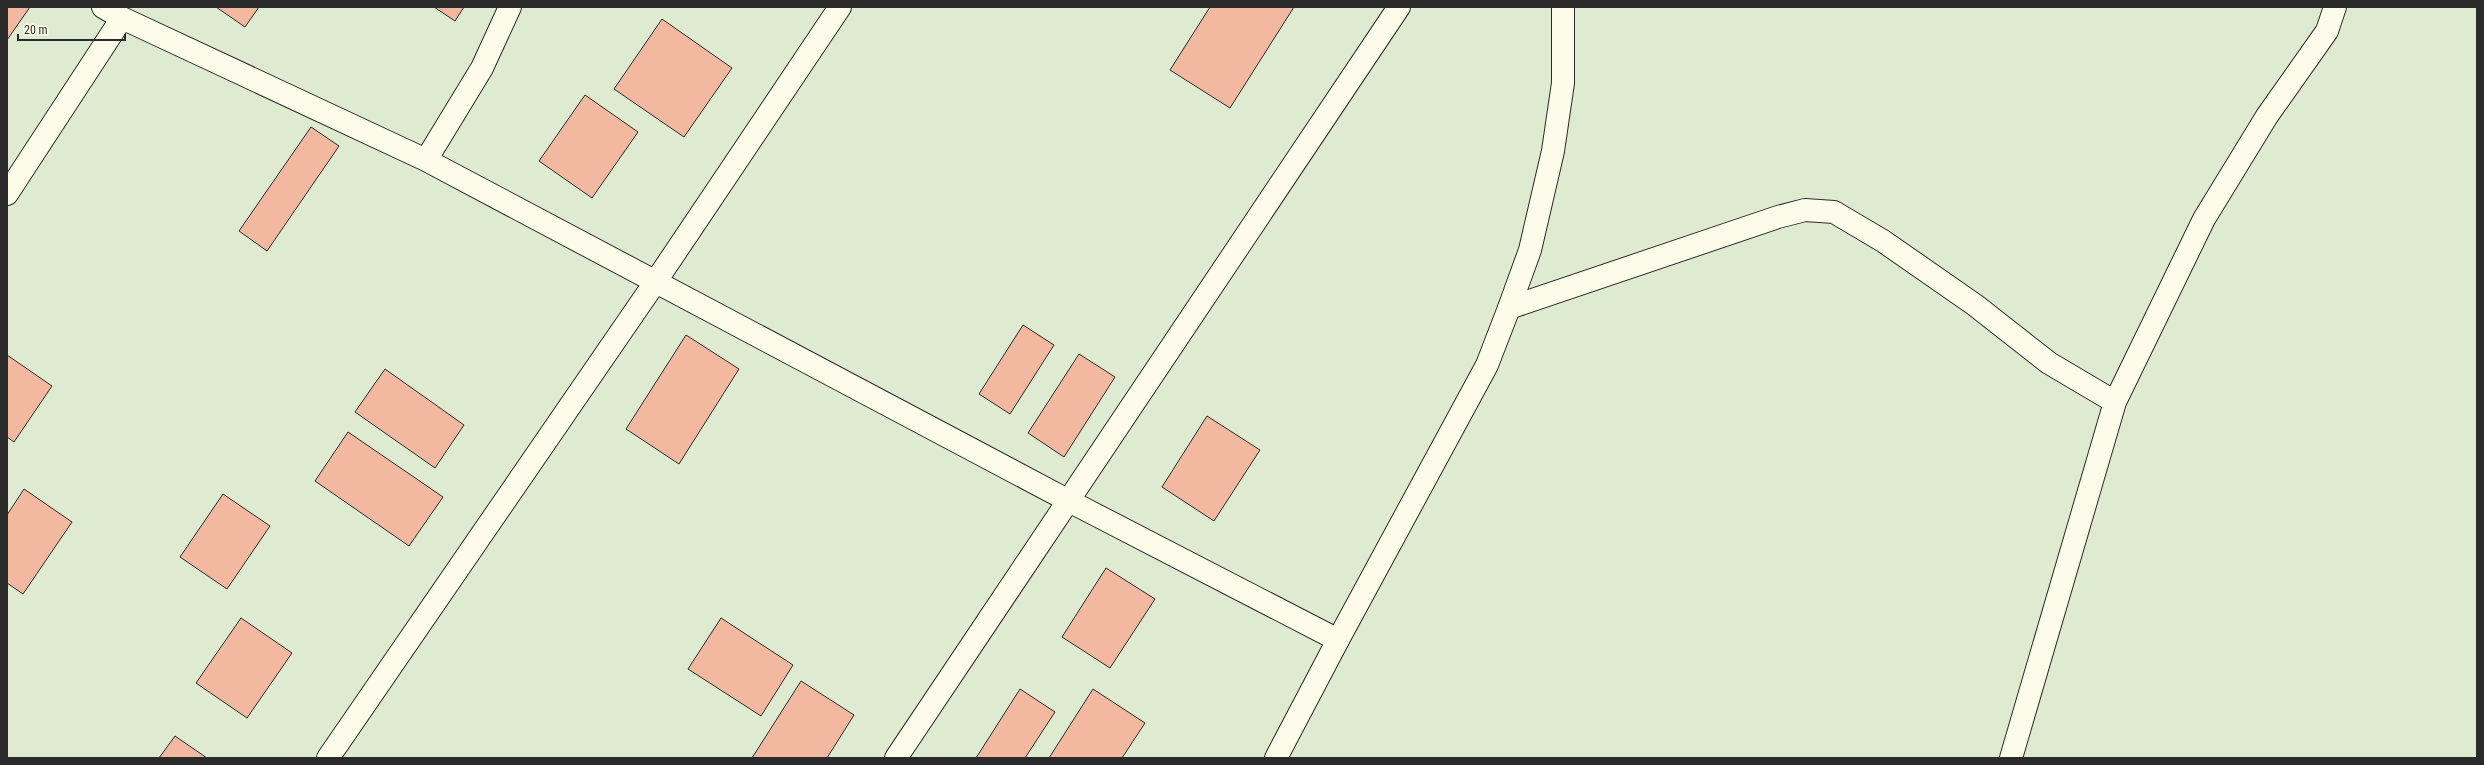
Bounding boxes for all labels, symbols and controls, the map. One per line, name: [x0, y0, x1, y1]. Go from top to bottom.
scale bar: [18, 16, 125, 42]
text: 20 m: [24, 23, 48, 37]

